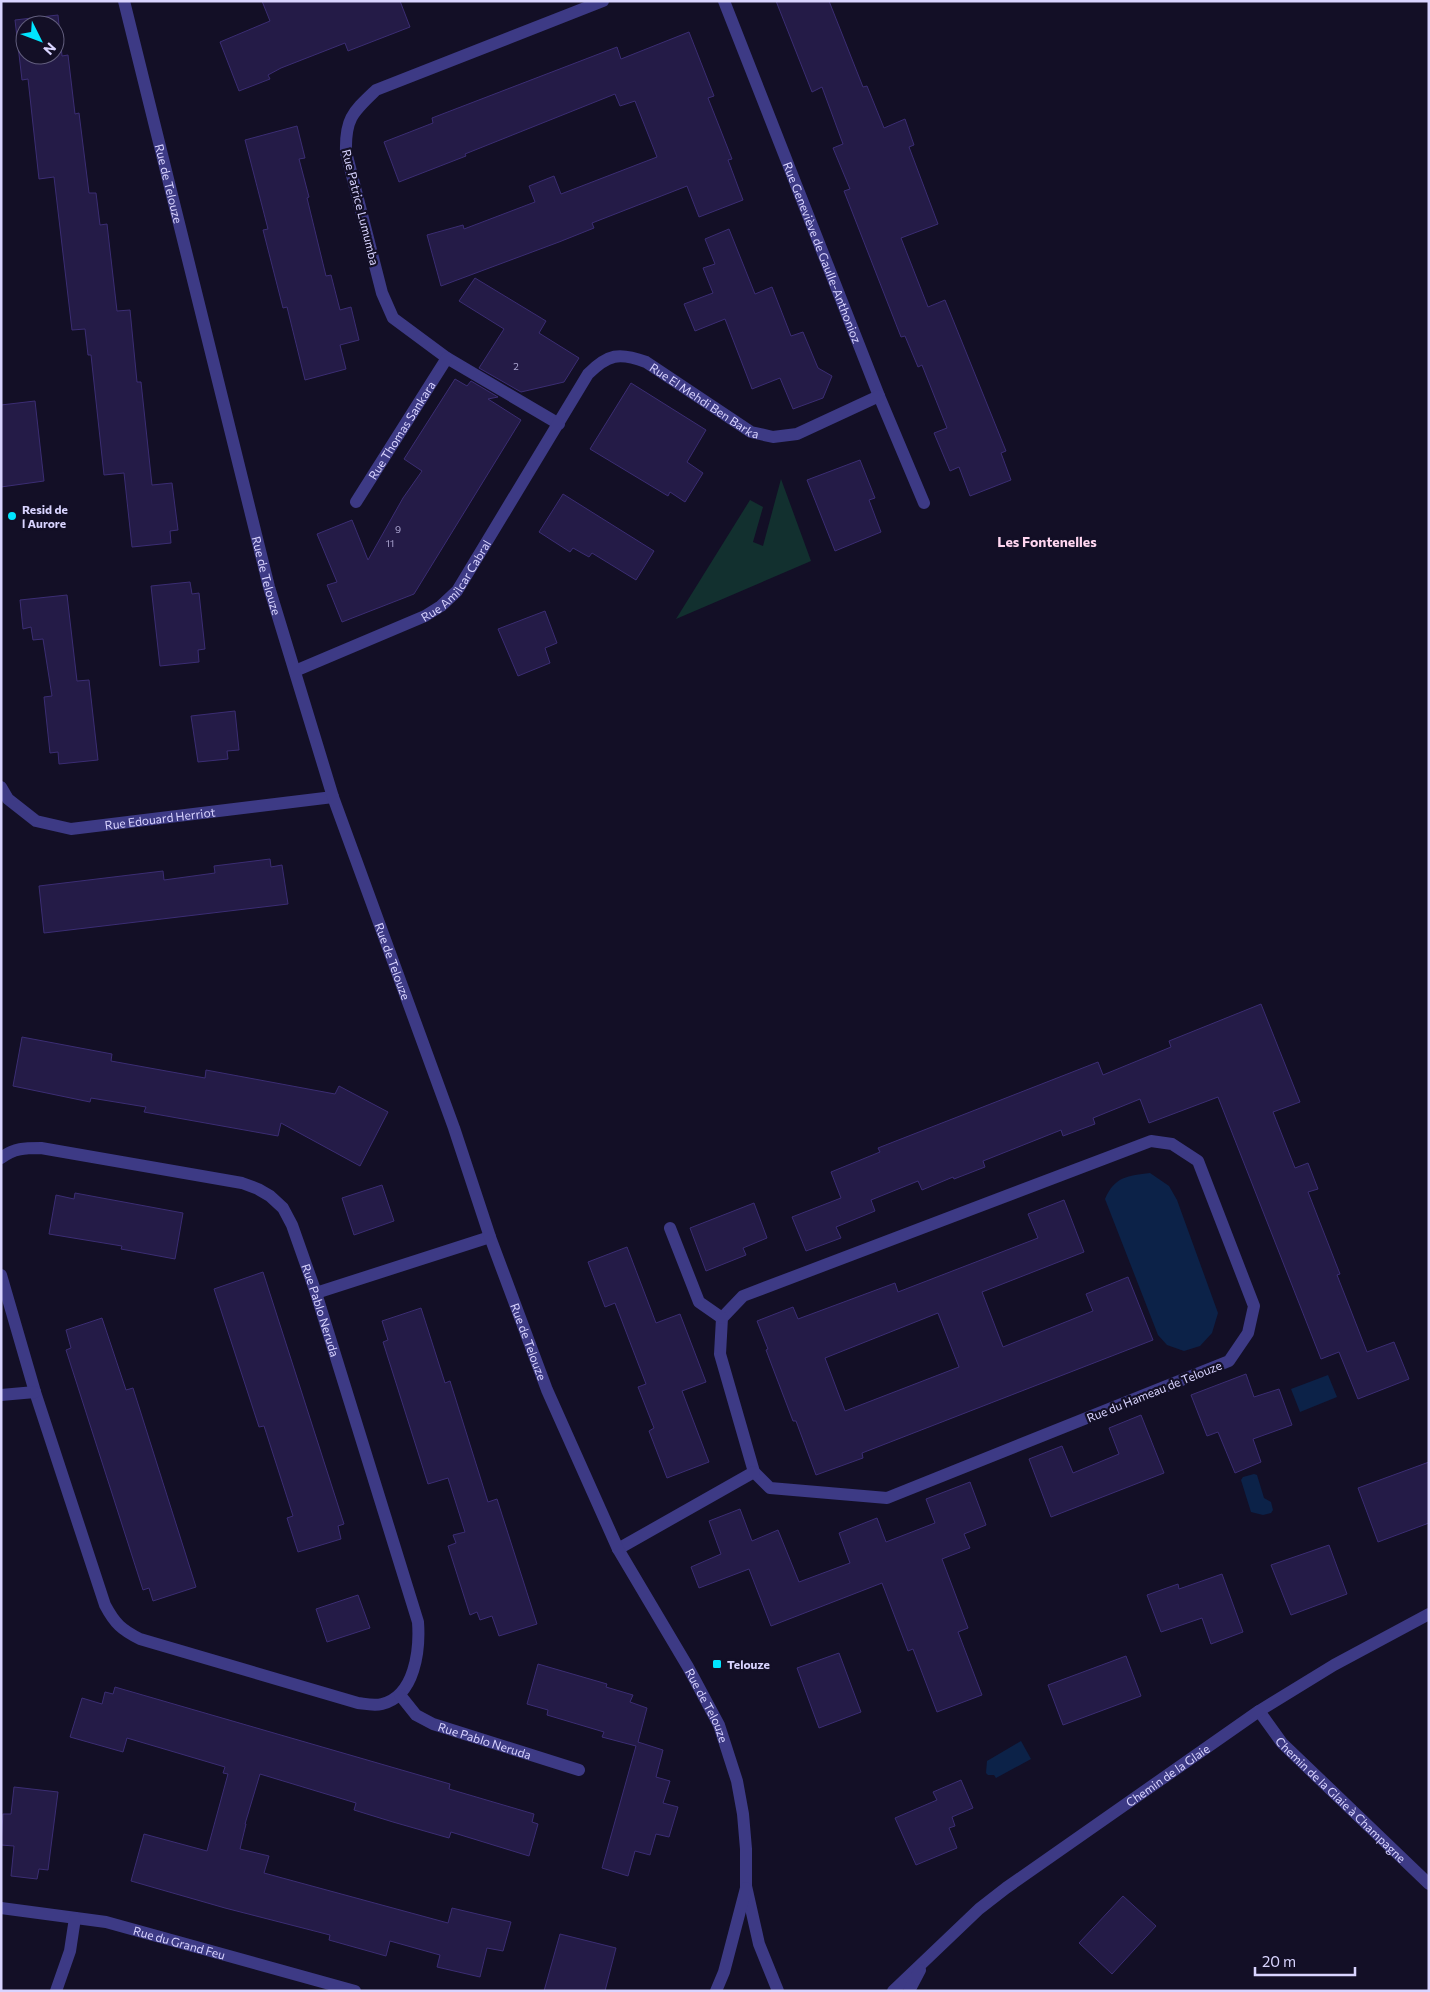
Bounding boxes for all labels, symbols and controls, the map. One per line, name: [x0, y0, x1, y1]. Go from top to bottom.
north arrow: [15, 15, 65, 65]
text: N: [40, 39, 60, 59]
street label: Rue de Telouze: [153, 142, 186, 225]
street label: Rue Patrice Lumumba: [340, 148, 382, 266]
street label: Rue Geneviève de Gaulle-Anthonioz: [781, 160, 865, 345]
house number: 2: [513, 360, 519, 372]
street label: Rue El Mehdi Ben Barka: [647, 360, 760, 441]
street label: Rue Thomas Sankara: [365, 378, 438, 482]
place label: Resid de l Aurore: [22, 502, 68, 530]
marker: Resid de l Aurore: [6, 510, 18, 522]
house number: 9: [395, 523, 401, 535]
district label: Les Fontenelles: [997, 533, 1097, 550]
street label: Rue de Telouze: [250, 535, 284, 617]
house number: 11: [386, 537, 394, 549]
street label: Rue Amilcar Cabral: [418, 537, 493, 624]
street label: Rue Edouard Herriot: [104, 804, 216, 832]
street label: Rue de Telouze: [372, 921, 414, 1002]
street label: Rue Pablo Neruda: [299, 1262, 342, 1358]
street label: Rue de Telouze: [508, 1301, 550, 1382]
street label: Rue du Hameau de Telouze: [1084, 1357, 1224, 1425]
place label: Telouze: [727, 1657, 770, 1671]
marker: Telouze: [711, 1658, 723, 1670]
street label: Rue de Telouze: [683, 1666, 731, 1744]
street label: Rue Pablo Neruda: [436, 1719, 533, 1762]
street label: Chemin de la Glaie à Champagne: [1273, 1734, 1409, 1865]
street label: Chemin de la Glaie: [1123, 1741, 1212, 1809]
street label: Rue du Grand Feu: [132, 1923, 227, 1962]
scale bar: [1255, 1944, 1355, 1976]
text: 20 m: [1262, 1952, 1296, 1970]

